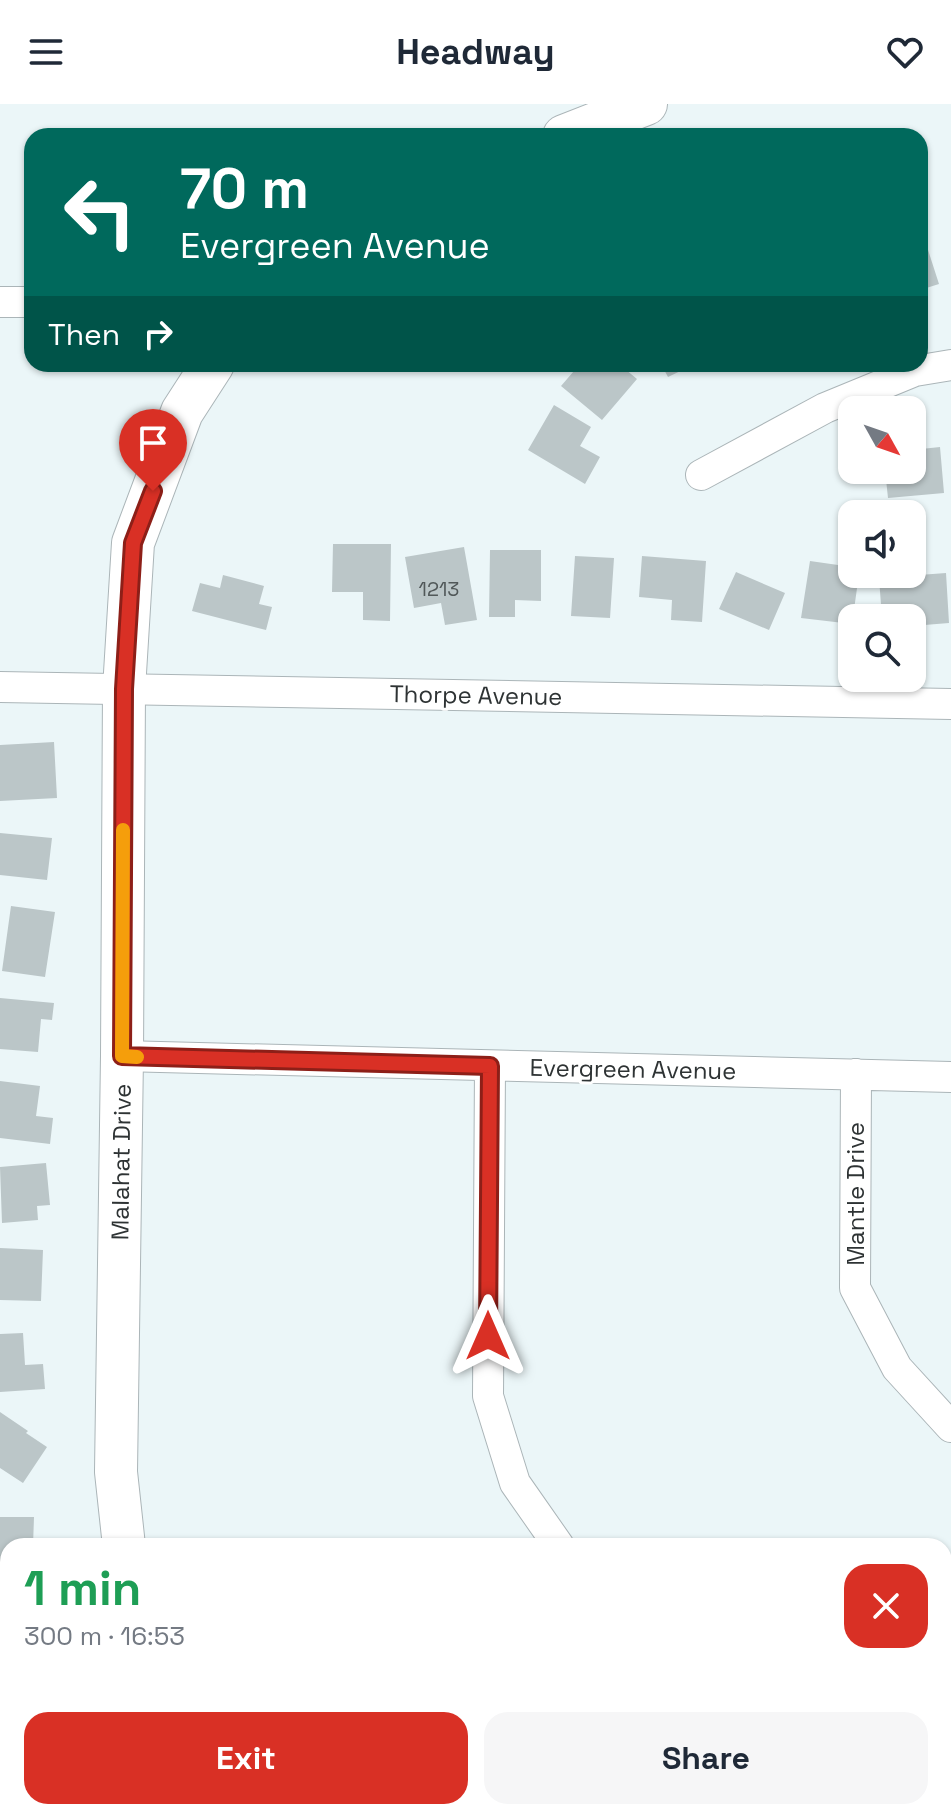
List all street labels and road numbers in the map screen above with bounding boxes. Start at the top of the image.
street label: Thorpe Avenue [389,678,563,712]
street label: Evergreen Avenue [529,1052,737,1086]
street label: Malahat Drive [104,1083,138,1241]
street label: Mantle Drive [840,1122,871,1266]

